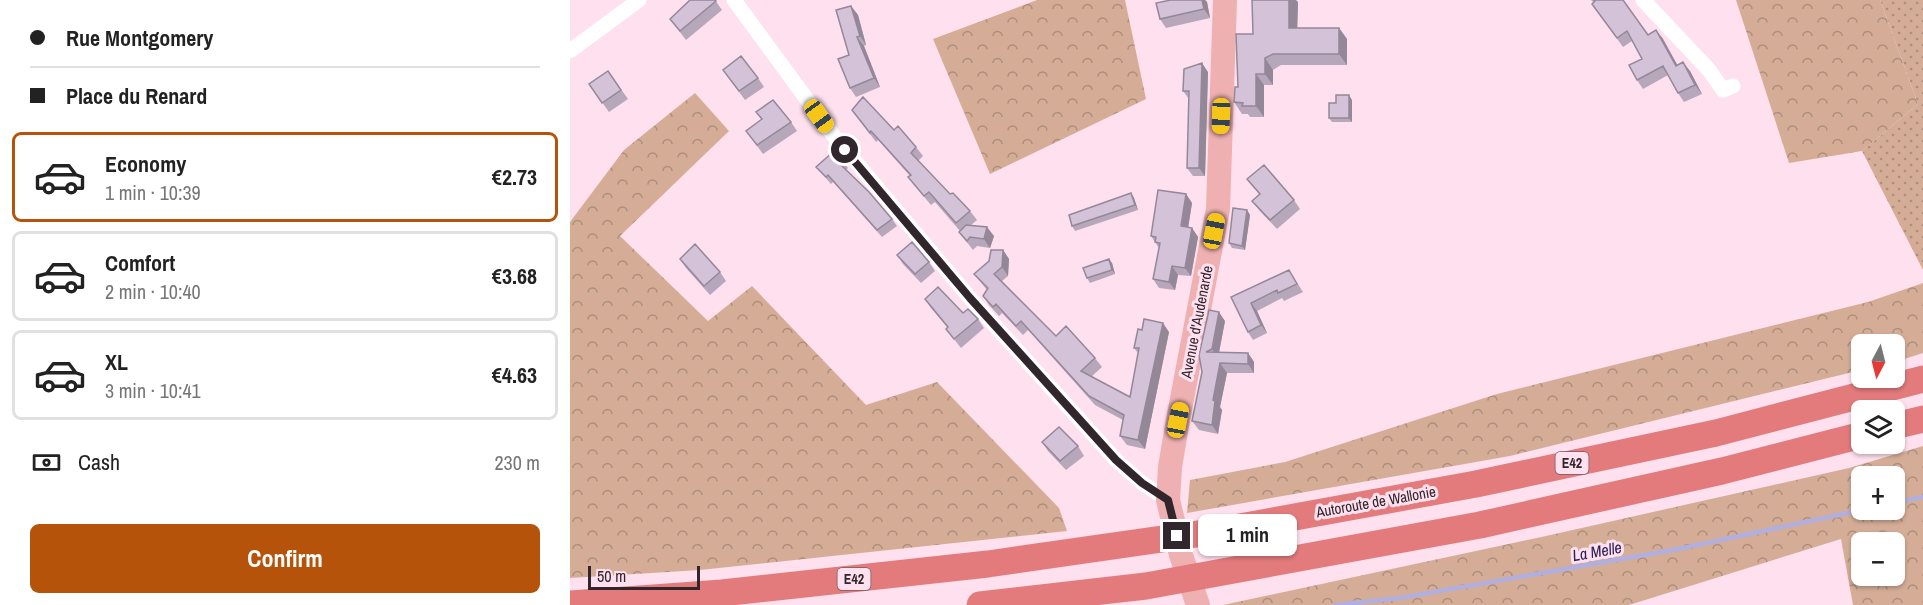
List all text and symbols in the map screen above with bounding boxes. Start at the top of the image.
text: Rue Montgomery [66,23,213,53]
text: Place du Renard [66,81,207,111]
car [801,96,837,136]
car [1211,98,1231,134]
route start [831,136,858,163]
text: Economy [105,149,186,179]
icon: car [33,150,87,204]
text: €2.73 [492,162,537,192]
text: 1 min · 10:39 [105,179,201,206]
car [1202,212,1226,250]
text: Comfort [105,248,175,278]
icon: car [33,249,87,303]
text: €3.68 [492,261,537,291]
street label: Avenue d'Audenarde [1175,264,1218,381]
text: 2 min · 10:40 [105,278,201,305]
north arrow [1851,334,1905,388]
map controls [1851,334,1905,586]
text: XL [105,347,128,377]
icon: car [33,348,87,402]
text: €4.63 [492,360,537,390]
text: 3 min · 10:41 [105,377,201,404]
button: layers [1851,400,1905,454]
car [1166,401,1190,439]
icon: cash [30,446,63,479]
text: Cash [78,447,120,477]
text: 230 m [494,449,540,476]
road number: E42 [1556,452,1588,474]
button: + [1851,466,1905,520]
street label: Autoroute de Wallonie [1313,481,1438,523]
callout: 1 min [1198,515,1297,557]
text: 1 min [1226,521,1269,548]
route end [1163,522,1190,549]
button: Confirm [30,524,540,593]
button: − [1851,532,1905,586]
water label: La Melle [1571,536,1623,566]
scale bar [588,563,700,590]
text: 50 m [597,565,626,587]
road number: E42 [838,568,870,590]

